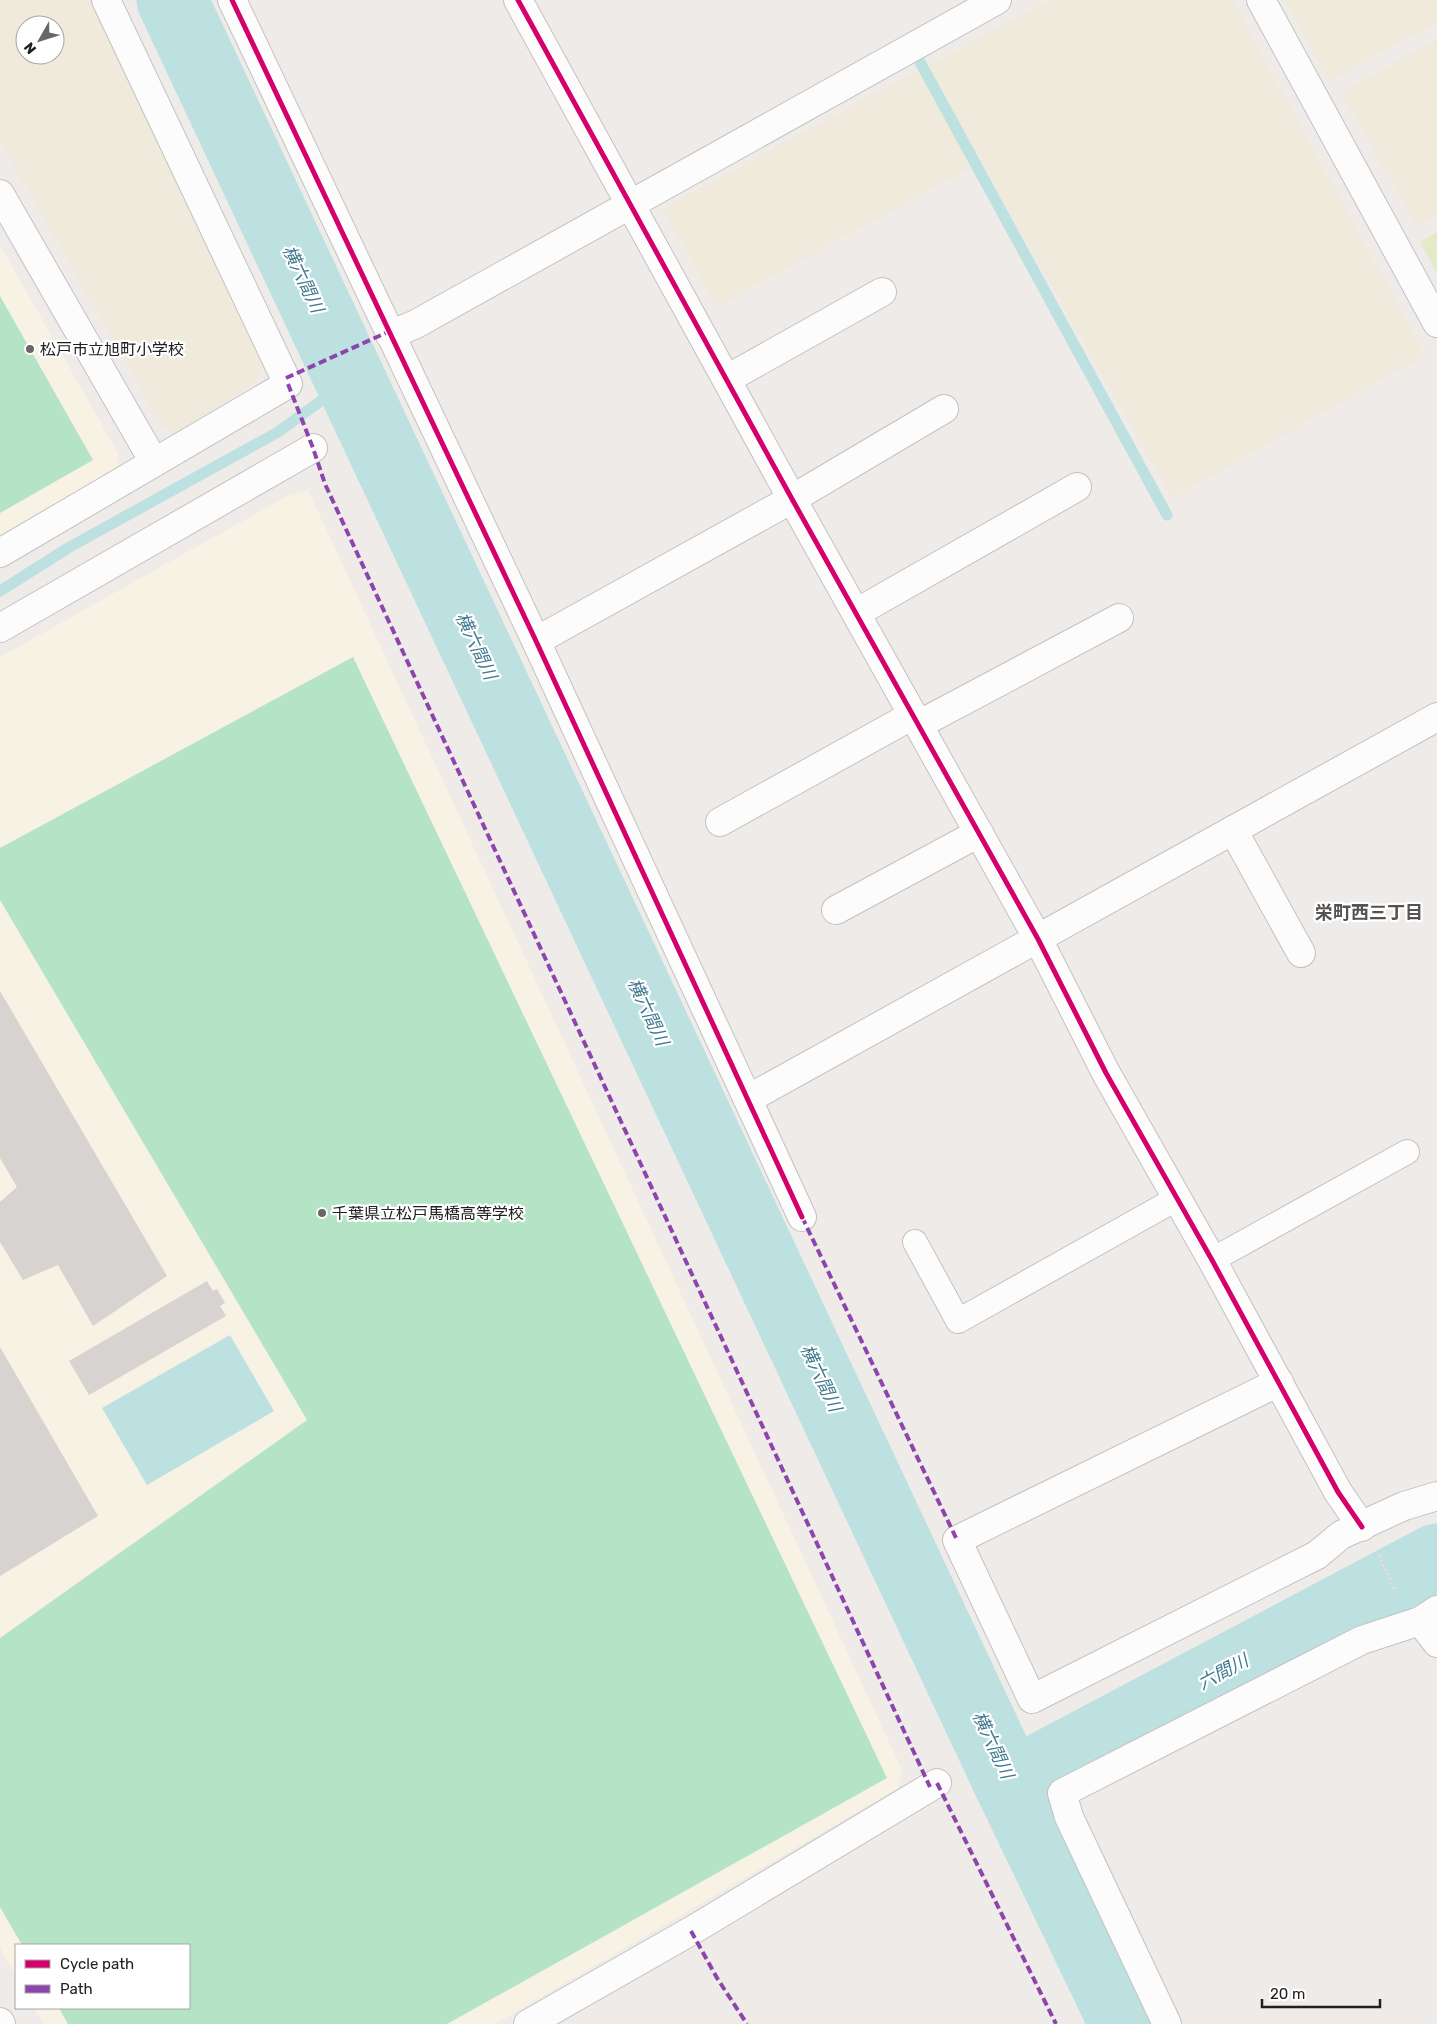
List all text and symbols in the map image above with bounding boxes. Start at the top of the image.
north arrow [15,15,65,65]
text: N [21,39,40,57]
water label: 横六間川 [278,242,329,318]
place label: 松戸市立旭町小学校 [40,340,184,359]
marker: 松戸市立旭町小学校 [24,343,36,355]
water label: 横六間川 [451,609,502,685]
district label: 栄町西三丁目 [1315,902,1423,924]
water label: 横六間川 [623,975,674,1051]
place label: 千葉県立松戸馬橋高等学校 [332,1204,524,1223]
marker: 千葉県立松戸馬橋高等学校 [316,1207,328,1219]
water label: 横六間川 [796,1341,847,1417]
water label: 六間川 [1194,1649,1254,1694]
water label: 横六間川 [968,1708,1019,1784]
legend [15,1944,190,2009]
text: Cycle path [60,1955,134,1973]
scale bar [1262,1976,1380,2008]
text: Path [60,1980,93,1998]
text: 20 m [1270,1985,1305,2003]

